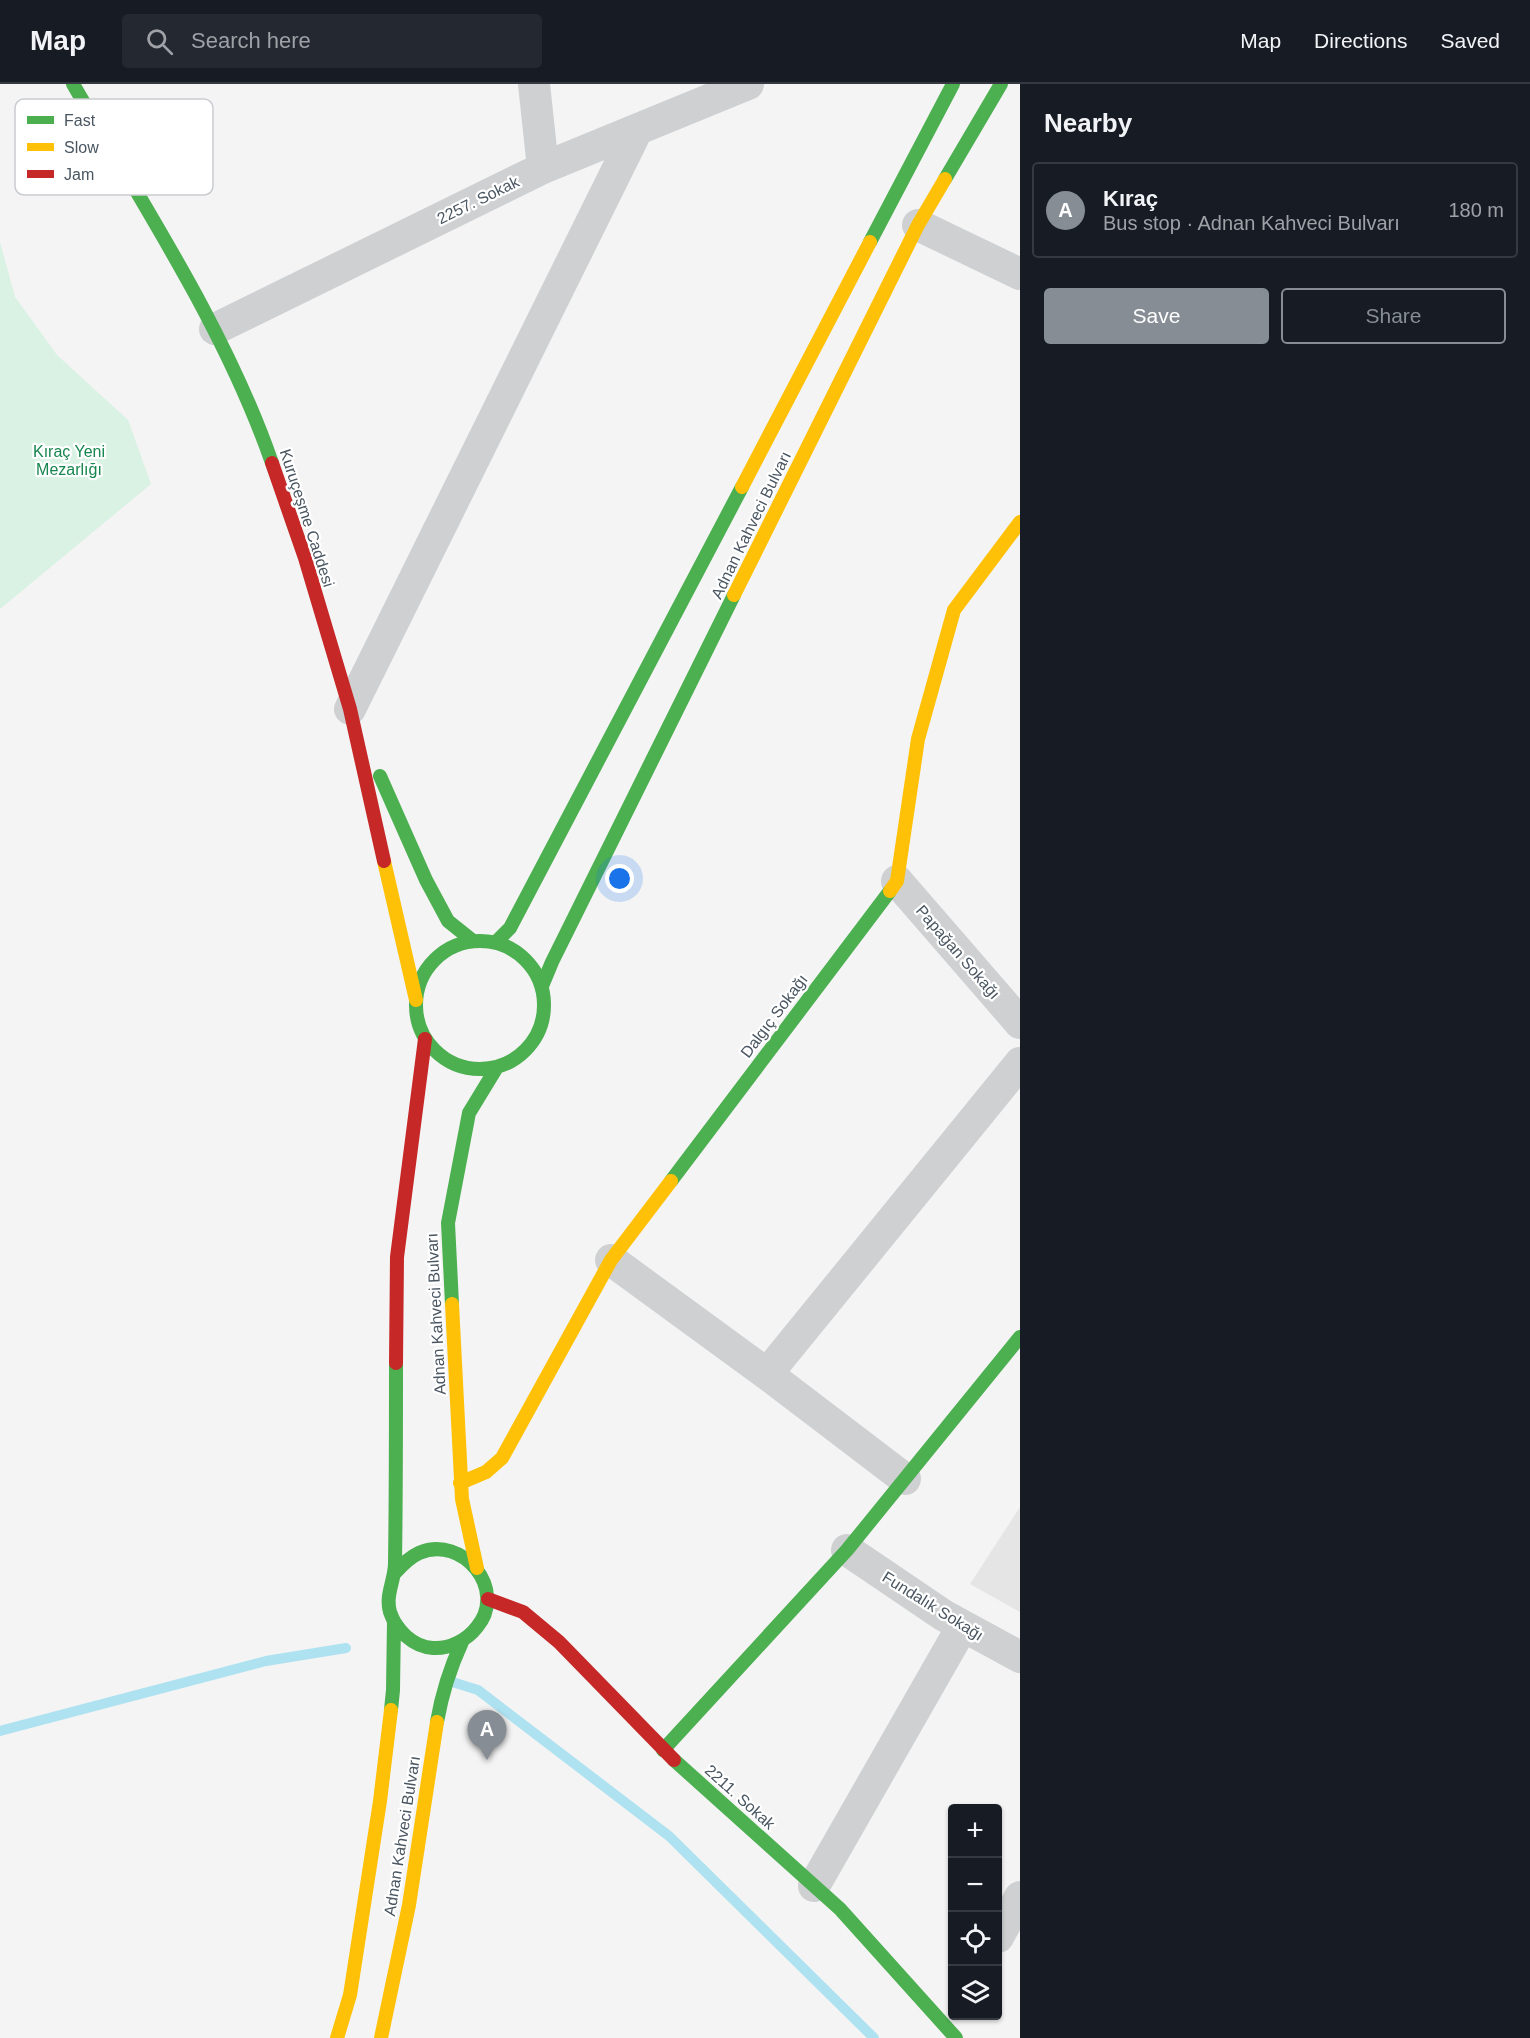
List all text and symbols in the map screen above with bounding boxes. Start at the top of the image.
search box [122,14,542,68]
text: Map [30,25,86,56]
icon: search [143,25,176,58]
text: Search here [191,28,311,53]
text: Map [1240,29,1281,52]
text: Directions [1314,29,1407,52]
text: Saved [1440,29,1500,52]
legend [15,99,213,195]
text: Nearby [1044,108,1132,138]
text: Fast [64,112,96,129]
text: Slow [64,139,99,156]
text: Jam [64,166,94,183]
street label: 2257. Sokak [434,172,523,227]
text: Kıraç [1103,186,1158,211]
text: A [1058,199,1073,221]
text: 180 m [1448,199,1504,221]
text: Bus stop · Adnan Kahveci Bulvarı [1103,212,1400,234]
button: Save [1044,288,1269,344]
button: Share [1281,288,1506,344]
park label: Kıraç Yeni Mezarlığı [33,443,105,478]
street label: Kuruçeşme Caddesi [277,447,337,589]
street label: Adnan Kahveci Bulvarı [708,449,794,601]
your location [605,864,634,893]
street label: Papağan Sokağı [913,902,1003,1002]
street label: Dalgıç Sokağı [737,971,811,1061]
street label: Adnan Kahveci Bulvarı [423,1233,449,1395]
street label: Fundalık Sokağı [879,1568,987,1644]
pin: A [468,1710,506,1760]
street label: Adnan Kahveci Bulvarı [381,1755,423,1917]
street label: 2211. Sokak [702,1761,779,1833]
map controls [948,1804,1002,2020]
button: + [948,1804,1002,1858]
button: − [948,1858,1002,1912]
button: locate [948,1912,1002,1966]
button: layers [948,1966,1002,2020]

